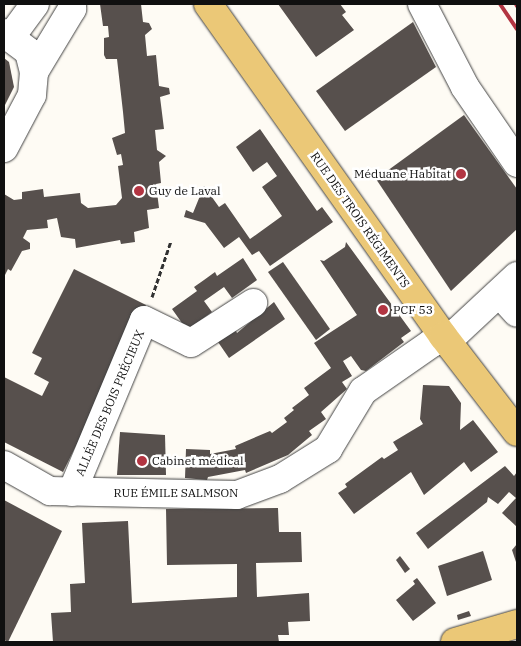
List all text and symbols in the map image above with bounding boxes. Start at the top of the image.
street label: RUE DES TROIS RÉGIMENTS [308,149,412,291]
place label: Méduane Habitat [354,167,451,181]
marker: Méduane Habitat [455,168,467,180]
place label: Guy de Laval [149,184,221,198]
marker: Guy de Laval [133,185,145,197]
place label: PCF 53 [393,303,433,317]
marker: PCF 53 [377,304,389,316]
street label: ALLÉE DES BOIS PRÉCIEUX [73,328,147,478]
place label: Cabinet médical [152,454,244,468]
marker: Cabinet médical [136,455,148,467]
street label: RUE ÉMILE SALMSON [114,486,238,500]

